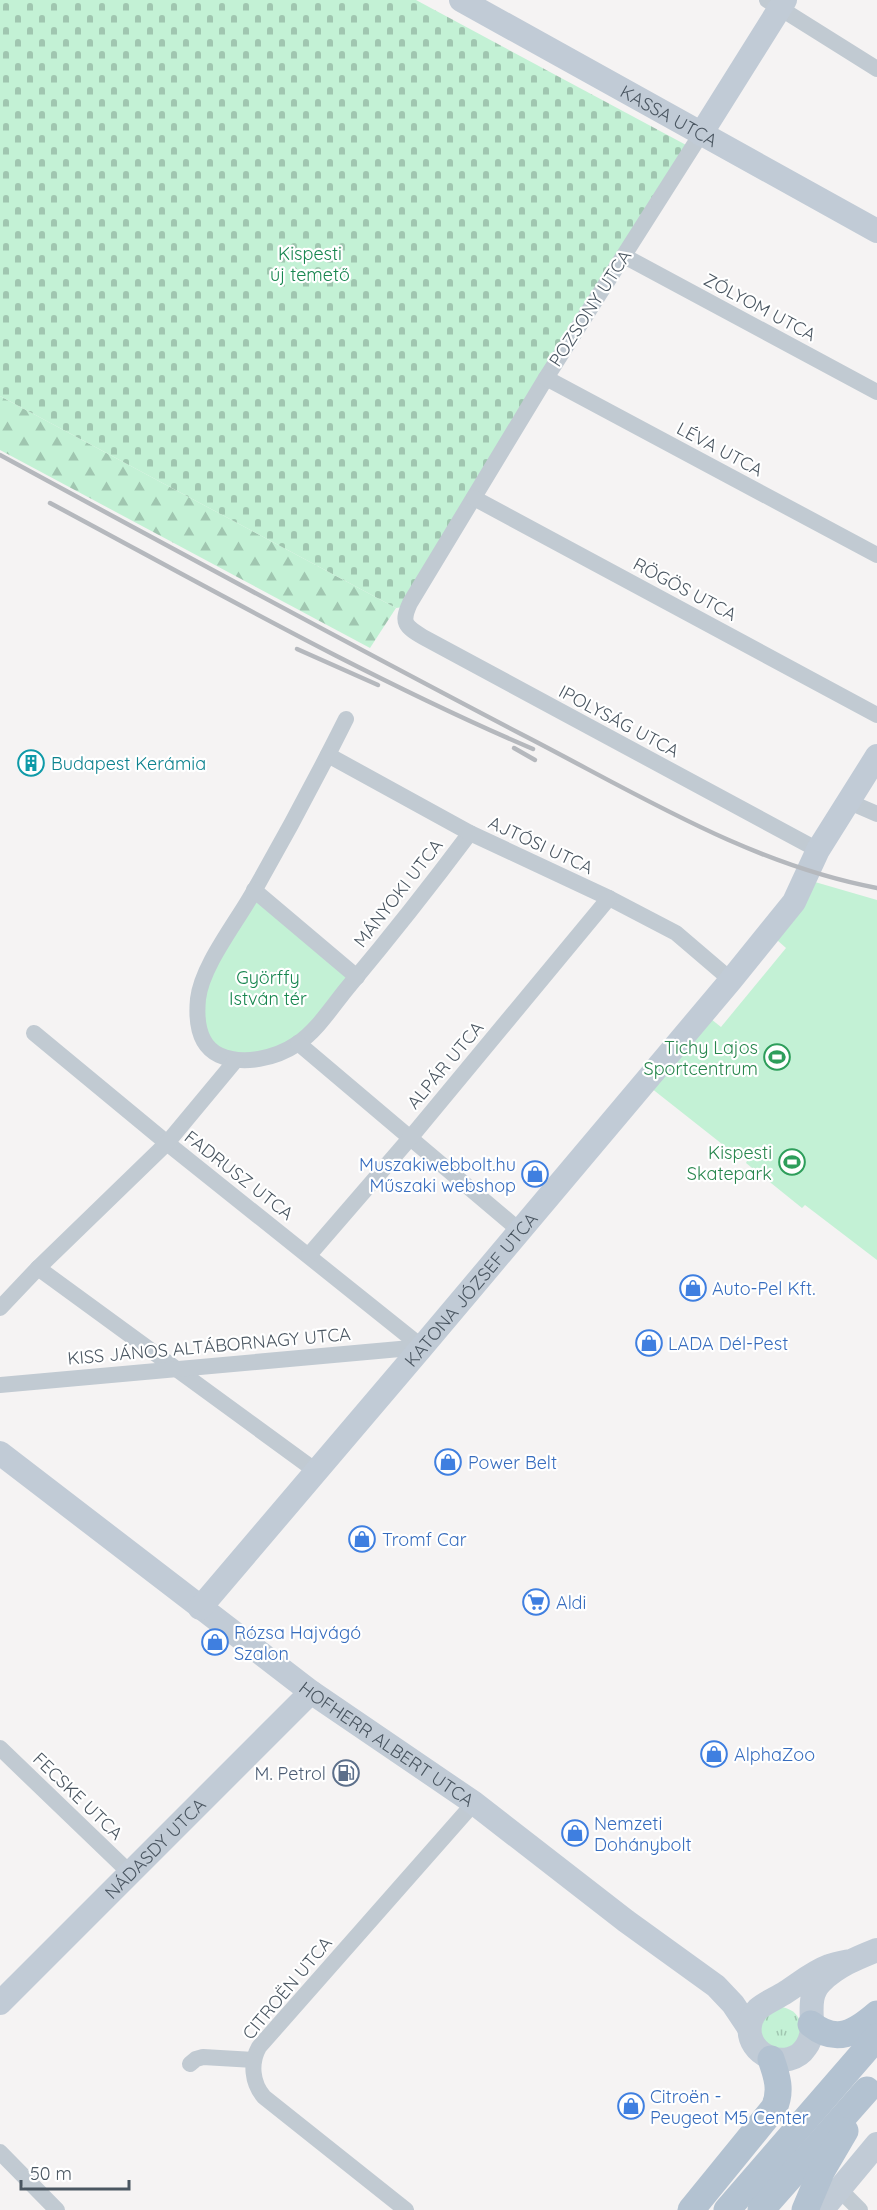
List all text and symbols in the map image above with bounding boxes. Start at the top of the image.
street label: KASSA UTCA [617,79,722,152]
park label: Kispesti új temető [270,242,350,286]
street label: POZSONY UTCA [544,245,636,371]
street label: ZÓLYOM UTCA [700,268,820,346]
street label: LÉVA UTCA [673,417,767,481]
street label: RÖGÖS UTCA [629,552,741,626]
street label: IPOLYSÁG UTCA [555,680,683,763]
building icon: Budapest Kerámia [16,748,46,778]
place label: Budapest Kerámia [51,752,206,775]
street label: AJTÓSI UTCA [485,811,597,879]
street label: MÁNYOKI UTCA [349,834,448,952]
park label: Györffy István tér [229,966,307,1010]
street label: ALPÁR UTCA [402,1016,489,1114]
place label: Tichy Lajos Sportcentrum [644,1036,758,1080]
sports icon: Tichy Lajos Sportcentrum [762,1042,792,1072]
street label: FADRUSZ UTCA [180,1125,298,1225]
place label: Kispesti Skatepark [687,1141,772,1185]
sports icon: Kispesti Skatepark [777,1147,807,1177]
place label: Muszakiwebbolt.hu Műszaki webshop [359,1153,516,1197]
shop icon: Muszakiwebbolt.hu Műszaki webshop [520,1159,550,1189]
street label: KATONA JÓZSEF UTCA [399,1207,542,1371]
shop icon: Auto-Pel Kft. [678,1273,708,1303]
place label: Auto-Pel Kft. [712,1277,815,1300]
street label: KISS JÁNOS ALTÁBORNAGY UTCA [66,1322,352,1370]
shop icon: LADA Dél-Pest [634,1328,664,1358]
place label: LADA Dél-Pest [668,1332,788,1355]
shop icon: Power Belt [433,1447,463,1477]
place label: Power Belt [468,1451,557,1474]
shop icon: Tromf Car [347,1524,377,1554]
place label: Tromf Car [382,1528,467,1551]
supermarket icon: Aldi [521,1587,551,1617]
place label: Aldi [556,1591,586,1614]
place label: Rózsa Hajvágó Szalon [234,1621,361,1665]
shop icon: Rózsa Hajvágó Szalon [200,1627,230,1657]
street label: HOFHERR ALBERT UTCA [295,1676,479,1812]
shop icon: AlphaZoo [699,1739,729,1769]
place label: AlphaZoo [734,1743,815,1766]
street label: FECSKE UTCA [28,1747,128,1845]
fuel station icon: M. Petrol [331,1758,361,1788]
place label: M. Petrol [255,1762,326,1785]
street label: NÁDASDY UTCA [99,1793,210,1904]
place label: Nemzeti Dohánybolt [594,1812,692,1856]
shop icon: Nemzeti Dohánybolt [560,1818,590,1848]
street label: CITROËN UTCA [237,1931,337,2044]
place label: Citroën - Peugeot M5 Center [650,2085,809,2129]
shop icon: Citroën - Peugeot M5 Center [616,2091,646,2121]
scale bar [21,2153,129,2191]
text: 50 m [30,2162,72,2185]

